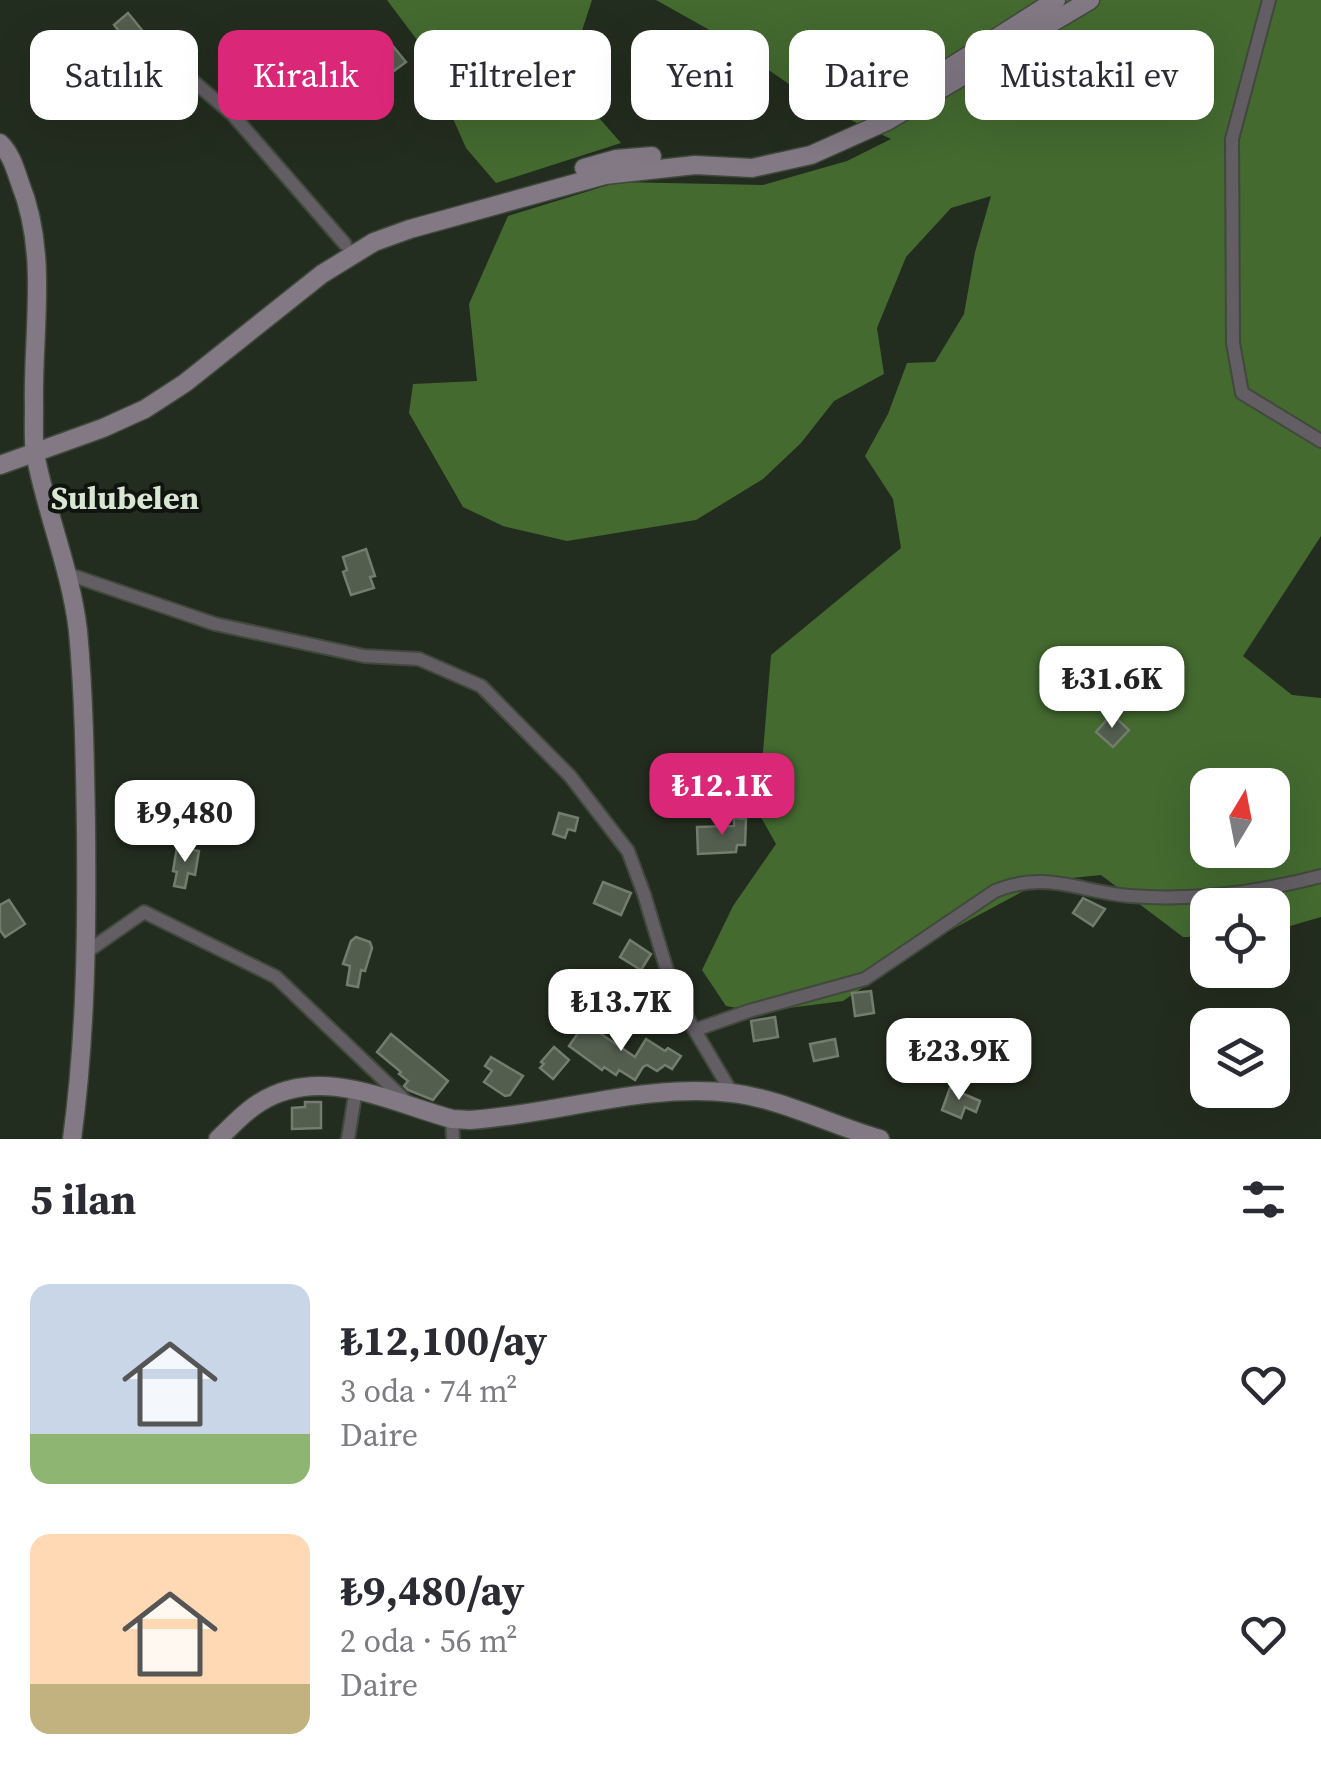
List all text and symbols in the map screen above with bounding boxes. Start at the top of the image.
chip: Satılık [30,30,198,120]
chip: Kiralık [218,30,394,120]
chip: Filtreler [414,30,611,120]
chip: Yeni [631,30,769,120]
chip: Daire [789,30,945,120]
chip: Müstakil ev [965,30,1214,120]
district label: Sulubelen [51,476,200,520]
pin: ₺31.6K [1031,646,1193,731]
text: ₺31.6K [1061,656,1163,700]
pin: ₺12.1K [641,753,803,838]
text: ₺12.1K [671,763,773,807]
north arrow [1190,768,1290,868]
map controls [1190,768,1290,1108]
pin: ₺9,480 [104,780,266,865]
text: ₺9,480 [137,790,233,834]
button: locate [1190,888,1290,988]
pin: ₺13.7K [540,969,702,1054]
text: ₺13.7K [570,979,672,1023]
button: layers [1190,1008,1290,1108]
pin: ₺23.9K [878,1018,1040,1103]
text: ₺23.9K [908,1028,1010,1072]
text: 5 ilan [30,1170,136,1228]
icon: filters [1236,1172,1291,1227]
text: ₺12,100/ay [340,1311,547,1369]
icon: home [110,1324,230,1444]
icon: heart [1236,1357,1291,1412]
text: 3 oda · 74 m² [340,1369,518,1413]
text: Daire [340,1413,418,1457]
text: ₺9,480/ay [340,1561,525,1619]
icon: home [110,1574,230,1694]
icon: heart [1236,1607,1291,1662]
text: 2 oda · 56 m² [340,1619,518,1663]
text: Daire [340,1663,418,1707]

